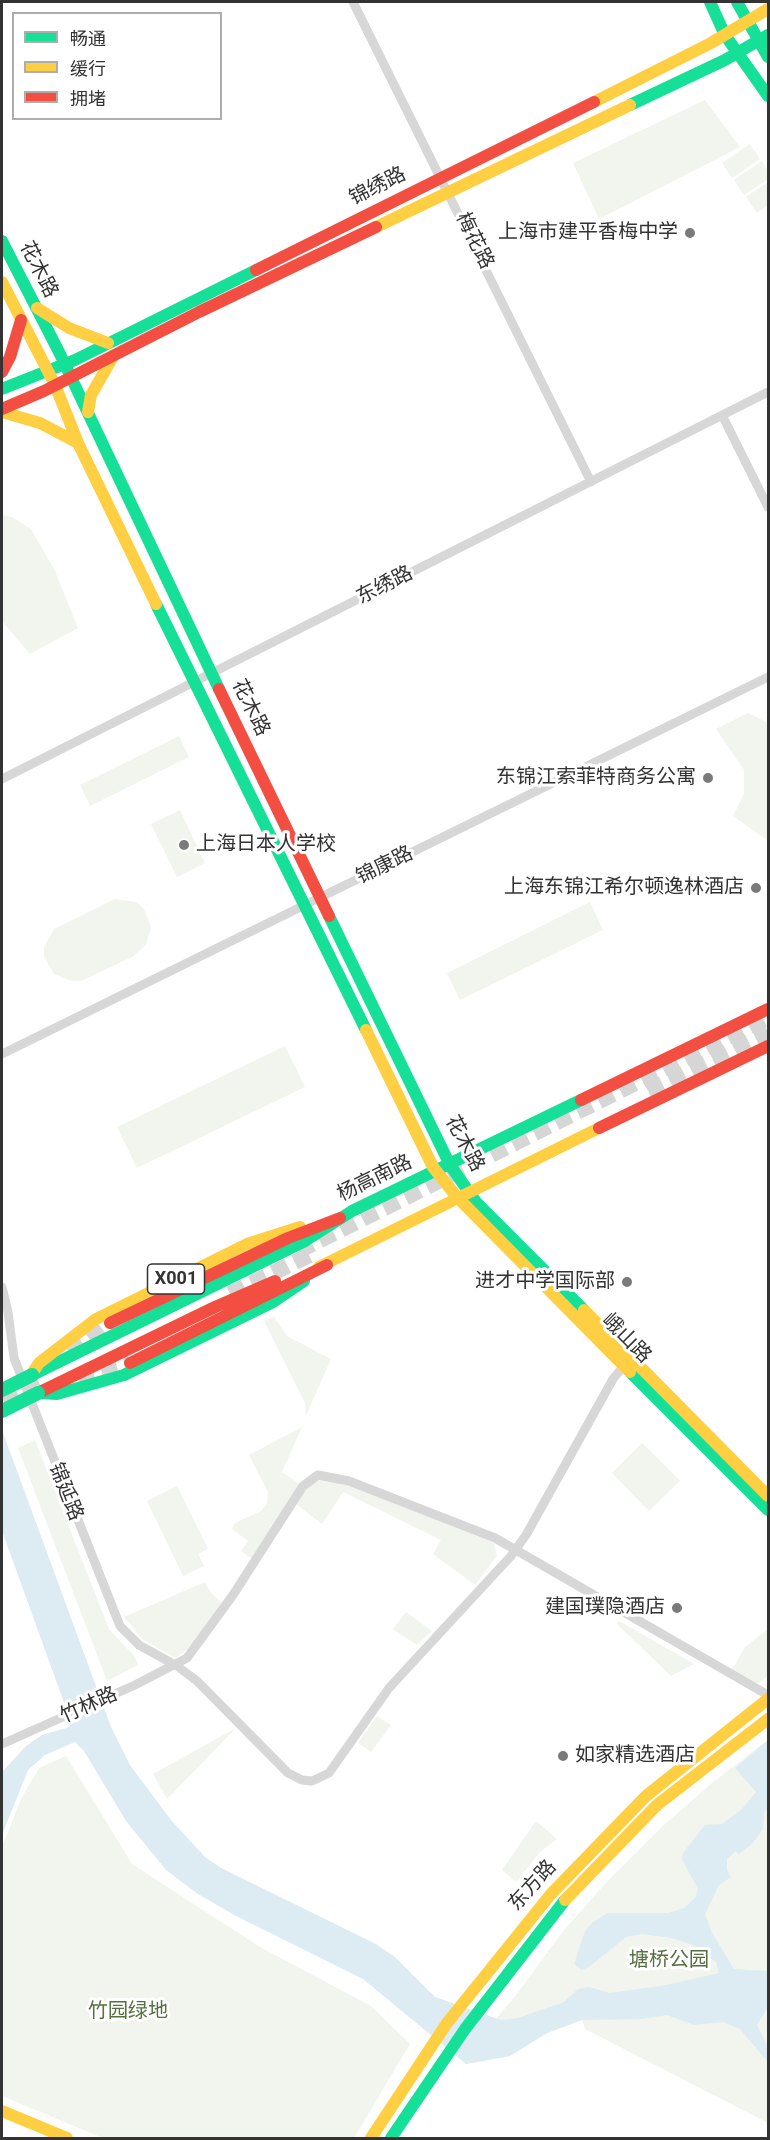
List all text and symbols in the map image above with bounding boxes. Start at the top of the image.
legend [12,12,222,120]
text: 畅通 [70,28,106,49]
text: 缓行 [70,58,106,79]
text: 拥堵 [70,88,106,109]
street label: 锦绣路 [346,163,410,211]
street label: 梅花路 [450,209,498,273]
place label: 上海市建平香梅中学 [498,221,678,245]
marker: 上海市建平香梅中学 [683,226,697,240]
street label: 花木路 [14,238,62,302]
street label: 东绣路 [353,562,417,610]
street label: 花木路 [226,676,274,740]
place label: 东锦江索菲特商务公寓 [496,766,696,790]
marker: 东锦江索菲特商务公寓 [701,771,715,785]
place label: 上海日本人学校 [196,833,336,857]
marker: 上海日本人学校 [177,838,191,852]
street label: 锦康路 [353,842,417,890]
place label: 上海东锦江希尔顿逸林酒店 [504,876,744,900]
marker: 上海东锦江希尔顿逸林酒店 [749,881,763,895]
street label: 花木路 [439,1112,489,1176]
street label: 杨高南路 [334,1151,416,1207]
road number: X001 [148,1264,204,1294]
place label: 进才中学国际部 [475,1270,615,1294]
marker: 进才中学国际部 [620,1275,634,1289]
street label: 峨山路 [596,1309,656,1369]
street label: 锦延路 [43,1460,87,1524]
place label: 建国璞隐酒店 [545,1596,665,1620]
marker: 建国璞隐酒店 [670,1601,684,1615]
street label: 竹林路 [57,1683,121,1729]
place label: 如家精选酒店 [575,1744,695,1768]
marker: 如家精选酒店 [556,1749,570,1763]
street label: 东方路 [504,1856,562,1916]
park label: 塘桥公园 [629,1949,709,1973]
park label: 竹园绿地 [88,2000,168,2024]

